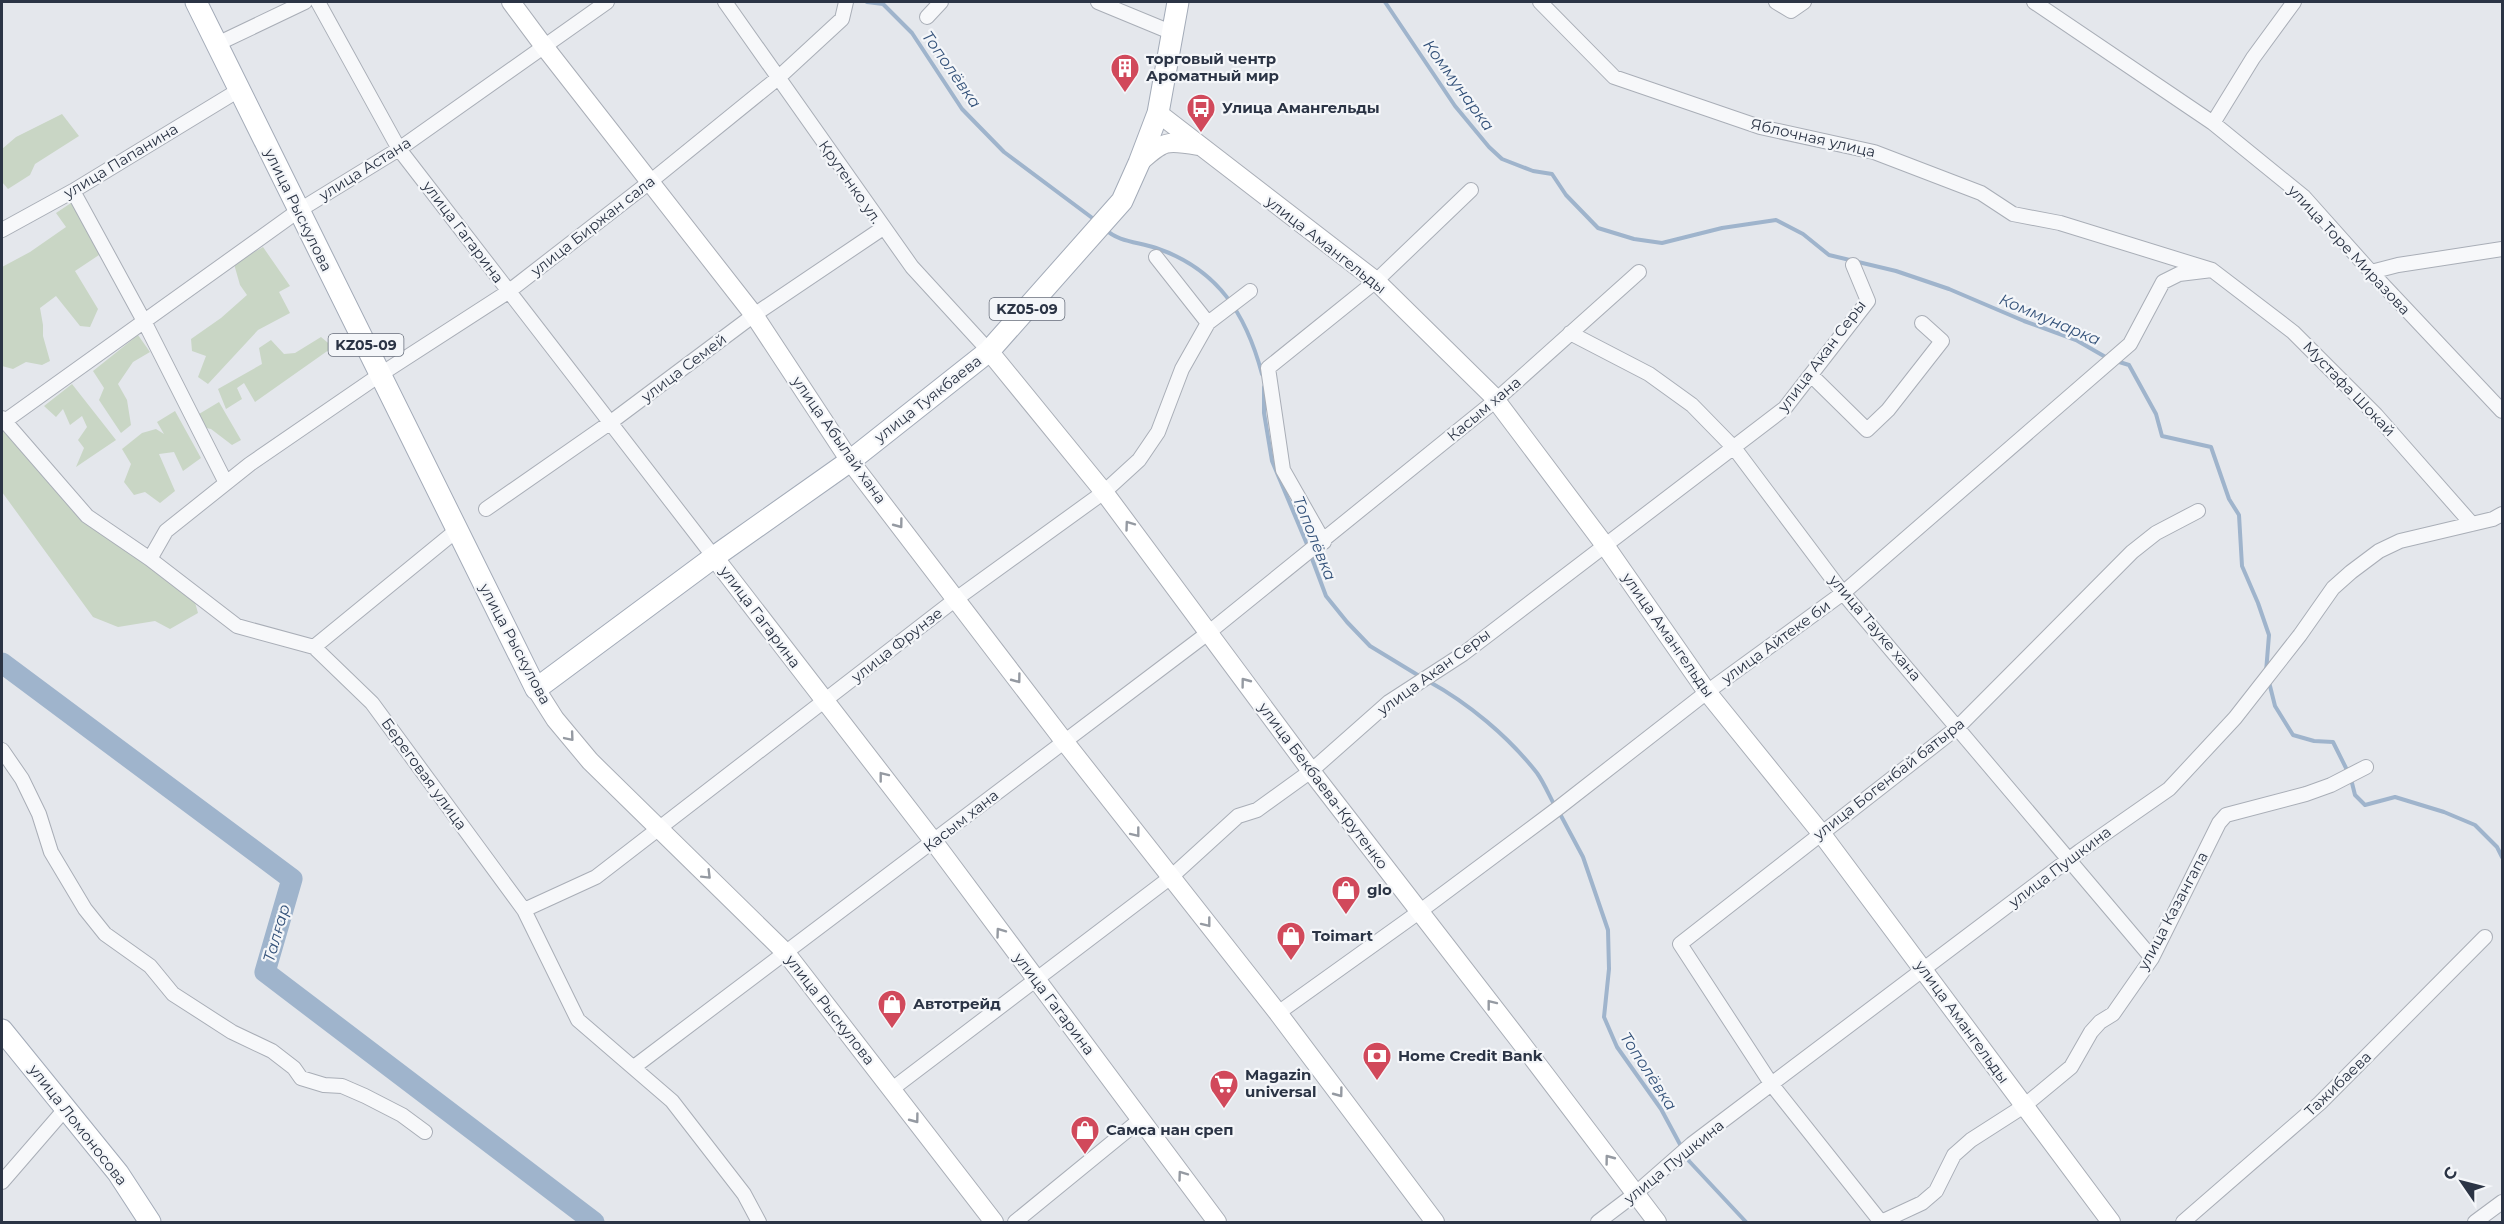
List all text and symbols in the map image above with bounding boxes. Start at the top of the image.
water label: Тополёвка [918,27,985,111]
water label: Коммунарка [1419,36,1498,135]
place label: торговый чентр Ароматный мир [1146,49,1279,85]
building icon: торговый чентр Ароматный мир [1109,52,1141,94]
bus stop icon: Улица Амангельды [1185,92,1217,134]
place label: Улица Амангельды [1222,98,1380,117]
street label: Яблочная улица [1749,114,1877,161]
street label: улица Папанина [59,119,181,203]
street label: улица Астана [314,133,414,205]
street label: Крутенко ул. [815,136,886,227]
street label: улица Рыскулова [260,144,336,274]
street label: улица Биржан сала [526,171,659,281]
street label: улица Гагарина [418,176,508,287]
street label: улица Торе Миразова [2283,180,2415,319]
street label: улица Амангельды [1261,191,1390,298]
water label: Коммунарка [1996,290,2103,349]
street label: улица Акан Серы [1773,296,1870,416]
road number: KZ05-09 [990,298,1064,320]
street label: улица Семей [637,329,730,406]
road number: KZ05-09 [328,334,404,356]
street label: Мустафа Шокай [2299,337,2400,440]
street label: улица Туякбаева [870,351,985,447]
street label: улица Абылай хана [788,371,891,507]
street label: Касым хана [1443,372,1524,445]
water label: Тополёвка [1289,493,1340,583]
one-way arrow [891,517,902,528]
one-way arrow [1125,521,1136,532]
street label: улица Гагарина [715,561,805,672]
street label: улица Амангельды [1618,568,1719,701]
street label: улица Тауке хана [1825,570,1925,685]
street label: улица Рыскулова [475,579,555,708]
street label: улица Айтеке би [1717,596,1834,688]
street label: улица Фрунзе [847,603,946,687]
street label: улица Акан Серы [1373,624,1494,720]
one-way arrow [1010,672,1021,683]
one-way arrow [1241,678,1252,689]
street label: улица Бекбаева-Крутенко [1254,698,1392,873]
street label: Береговая улица [377,714,471,833]
street label: улица Богенбай батыра [1809,714,1968,844]
one-way arrow [563,730,574,741]
one-way arrow [879,772,890,783]
street label: Касым хана [919,785,1002,856]
street label: улица Пушкина [2004,822,2115,912]
one-way arrow [1129,826,1140,837]
street label: улица Казангапа [2133,848,2212,974]
one-way arrow [700,868,711,879]
shop icon: glo [1330,874,1362,916]
place label: glo [1367,880,1392,899]
water label: Талғар [259,902,294,964]
one-way arrow [1199,916,1210,927]
shop icon: Toimart [1275,920,1307,962]
place label: Toimart [1312,926,1373,945]
one-way arrow [996,928,1007,939]
street label: улица Гагарина [1009,948,1099,1059]
street label: улица Рыскулова [781,950,879,1069]
street label: улица Амангельды [1911,956,2013,1087]
shop icon: Автотрейд [876,988,908,1030]
place label: Автотрейд [913,994,1001,1013]
one-way arrow [1487,999,1498,1010]
water label: Тополёвка [1616,1029,1681,1114]
bank icon: Home Credit Bank [1361,1040,1393,1082]
place label: Home Credit Bank [1398,1046,1543,1065]
street label: Тажибаева [2300,1047,2375,1120]
street label: улица Ломоносова [24,1059,132,1189]
place label: Magazin universal [1245,1065,1317,1101]
supermarket icon: Magazin universal [1208,1068,1240,1110]
one-way arrow [1331,1086,1342,1097]
one-way arrow [908,1113,919,1124]
shop icon: Самса нан среп [1069,1114,1101,1156]
street label: улица Пушкина [1619,1115,1728,1208]
place label: Самса нан среп [1106,1120,1234,1139]
north arrow [2432,1152,2492,1212]
one-way arrow [1605,1155,1616,1166]
text: С [2439,1163,2461,1184]
one-way arrow [1179,1171,1190,1182]

